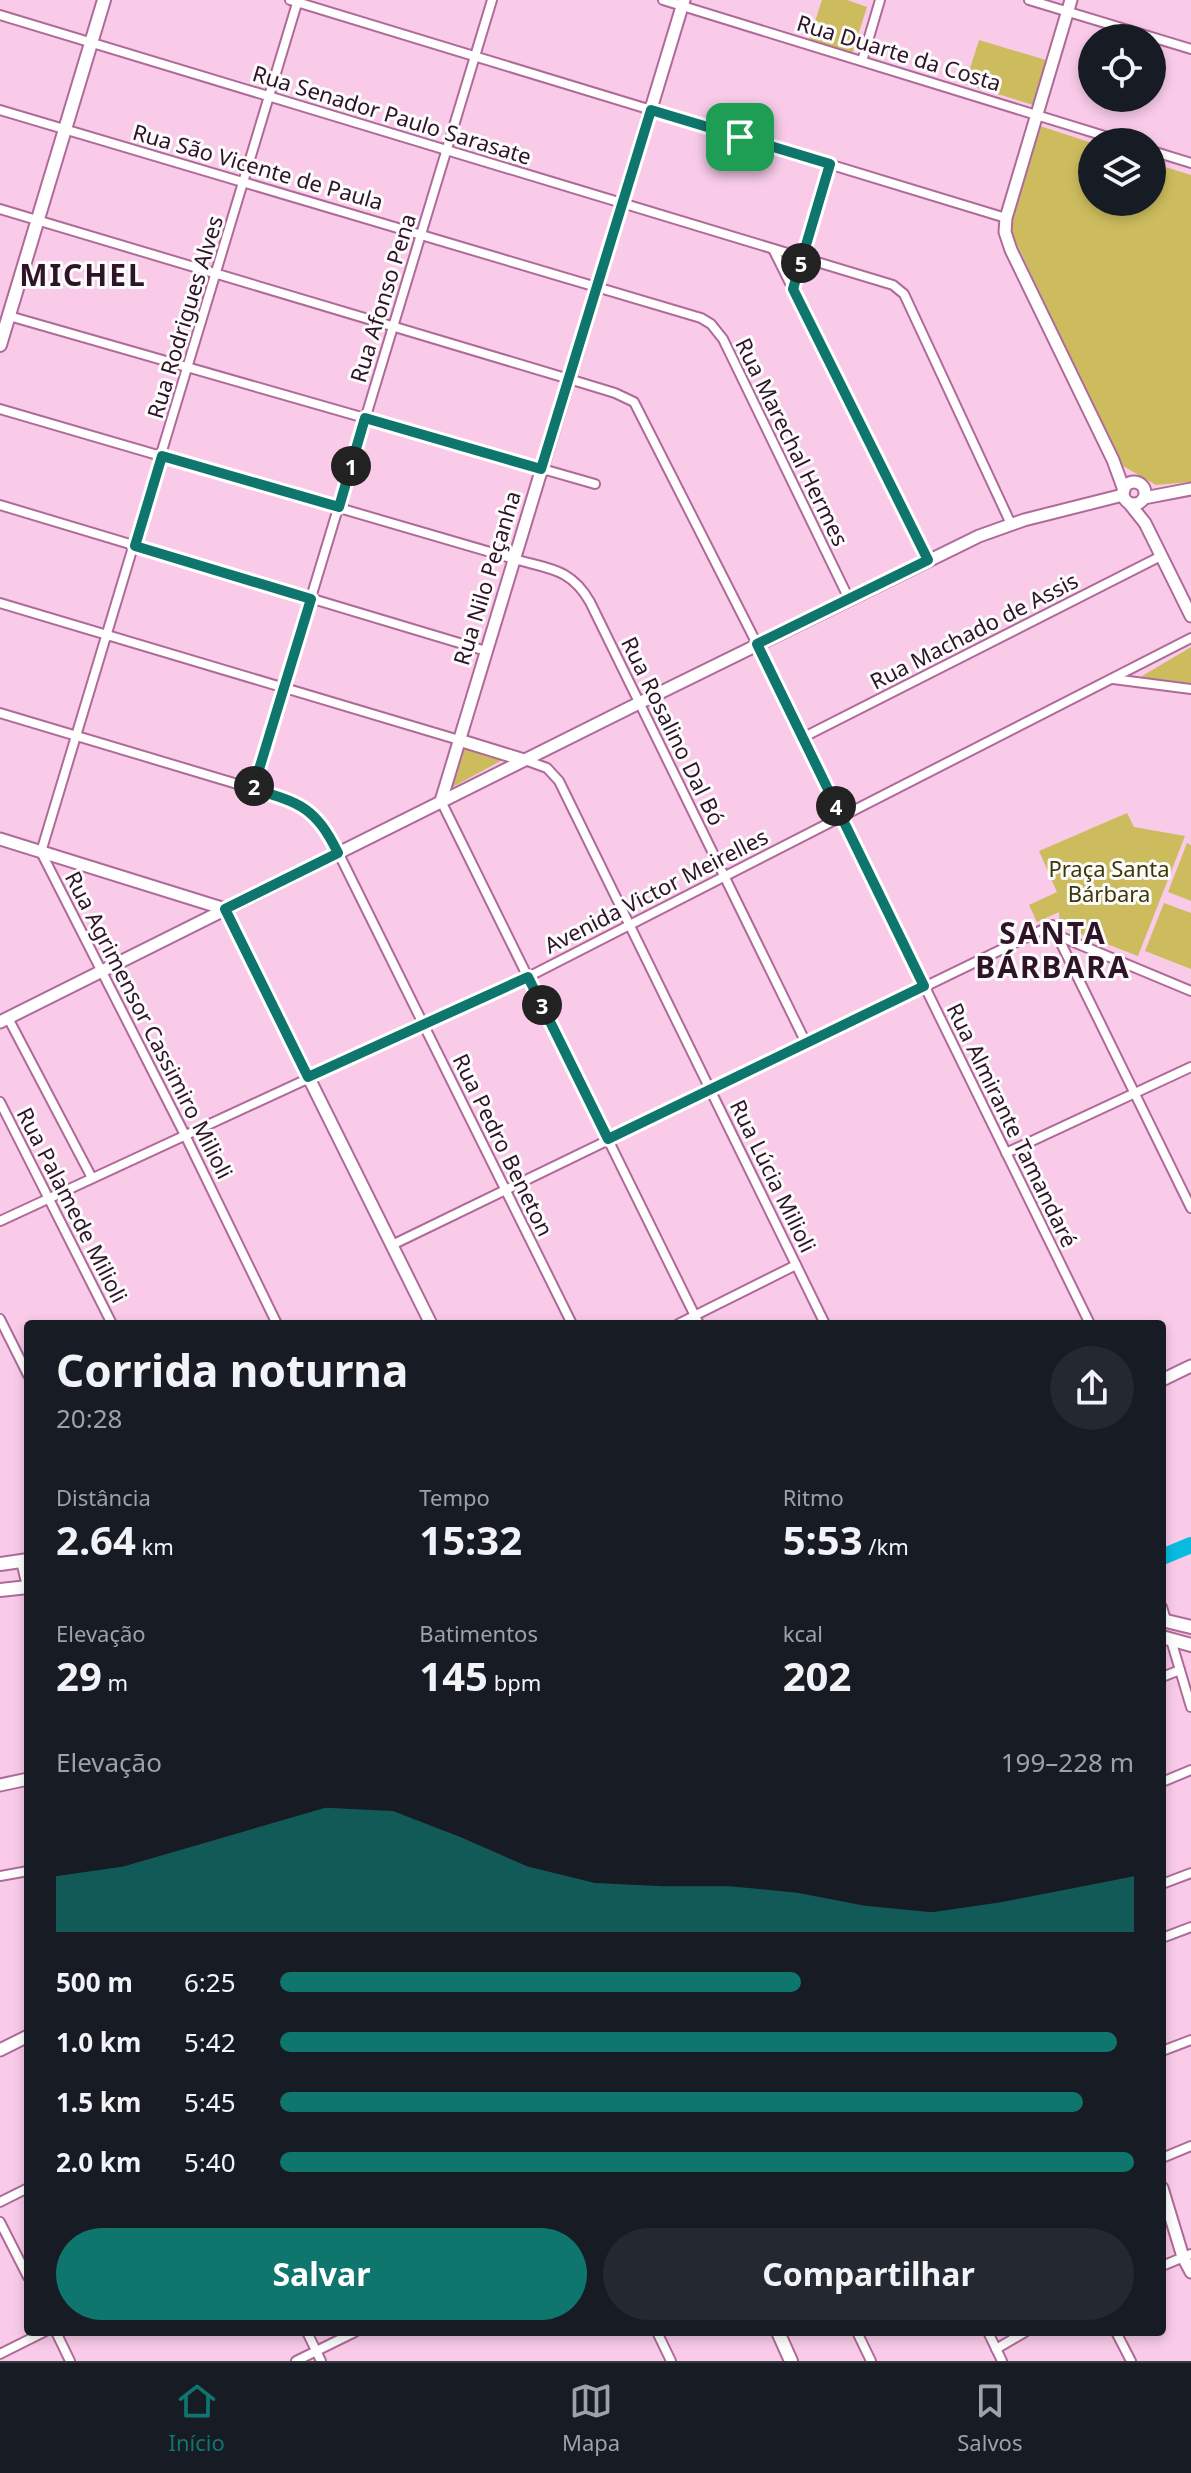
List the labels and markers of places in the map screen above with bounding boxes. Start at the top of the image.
pin [706,103,774,171]
pin: 5 [781,243,821,283]
pin: 1 [331,446,371,486]
pin: 2 [234,766,274,806]
pin: 4 [816,786,856,826]
pin: 3 [522,985,562,1025]

